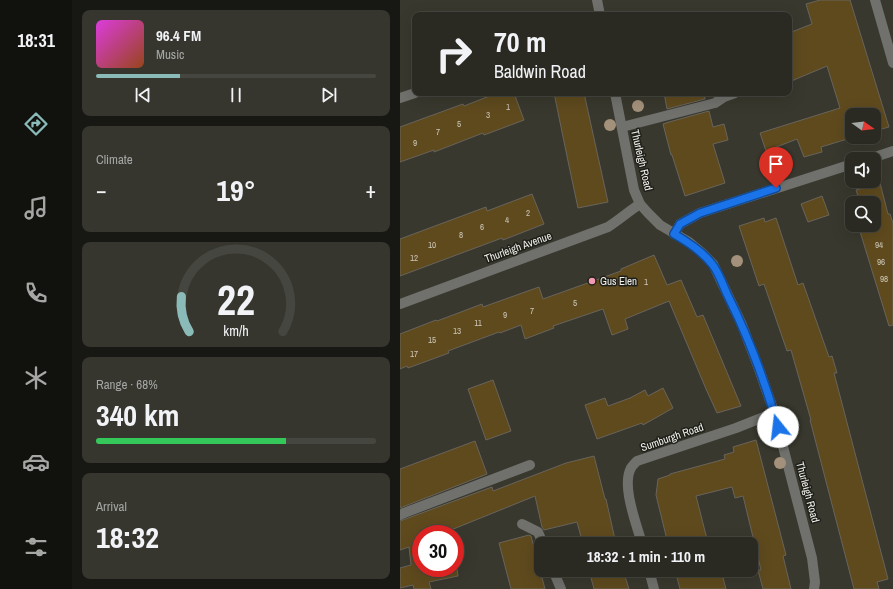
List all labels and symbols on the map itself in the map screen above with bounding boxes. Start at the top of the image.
house number: 1 [506,101,510,113]
north arrow [845,108,881,144]
house number: 3 [486,109,490,121]
house number: 5 [457,118,461,130]
house number: 7 [436,126,440,138]
street label: Thurleigh Road [628,128,656,192]
house number: 9 [413,137,417,149]
pin [759,147,793,188]
house number: 2 [526,207,530,219]
house number: 4 [505,214,509,226]
house number: 6 [480,221,484,233]
street label: Thurleigh Avenue [482,228,554,266]
house number: 8 [459,229,463,241]
house number: 10 [428,239,436,251]
house number: 94 [875,239,883,251]
house number: 12 [410,252,418,264]
house number: 96 [877,256,885,268]
house number: 98 [880,273,888,285]
place label: Gus Elen [600,274,637,288]
marker: Gus Elen [587,276,597,286]
house number: 1 [644,276,648,288]
house number: 5 [573,297,577,309]
house number: 7 [530,305,534,317]
house number: 9 [503,309,507,321]
house number: 11 [474,317,482,329]
house number: 13 [453,325,461,337]
house number: 15 [428,334,436,346]
house number: 17 [410,348,418,360]
position arrow [757,406,799,448]
street label: Sumburgh Road [639,420,705,454]
street label: Thurleigh Road [793,460,823,524]
speed limit sign: 30 [412,525,464,577]

